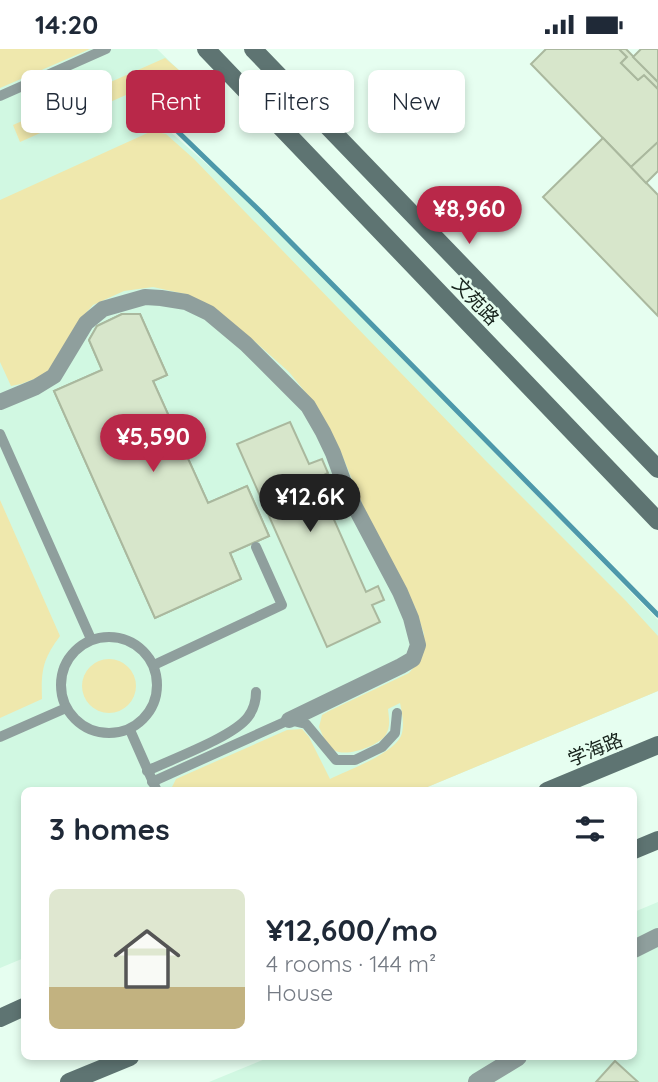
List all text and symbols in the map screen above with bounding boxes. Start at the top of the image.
text: 14:20 [35,8,98,41]
chip: Buy [21,70,112,133]
chip: Rent [126,70,225,133]
chip: Filters [239,70,354,133]
chip: New [368,70,465,133]
pin: ¥8,960 [412,187,526,246]
text: ¥8,960 [433,194,505,223]
street label: 文苑路 [448,272,504,330]
pin: ¥5,590 [96,415,210,474]
text: ¥5,590 [116,422,190,451]
pin: ¥12.6K [253,475,367,534]
text: ¥12.6K [275,482,345,511]
street label: 学海路 [564,727,626,771]
text: 3 homes [49,810,170,848]
icon: filters [571,810,609,848]
text: ¥12,600/mo [266,911,438,949]
icon: home [105,917,189,1001]
text: 4 rooms · 144 m² [266,949,436,978]
text: House [266,978,333,1007]

